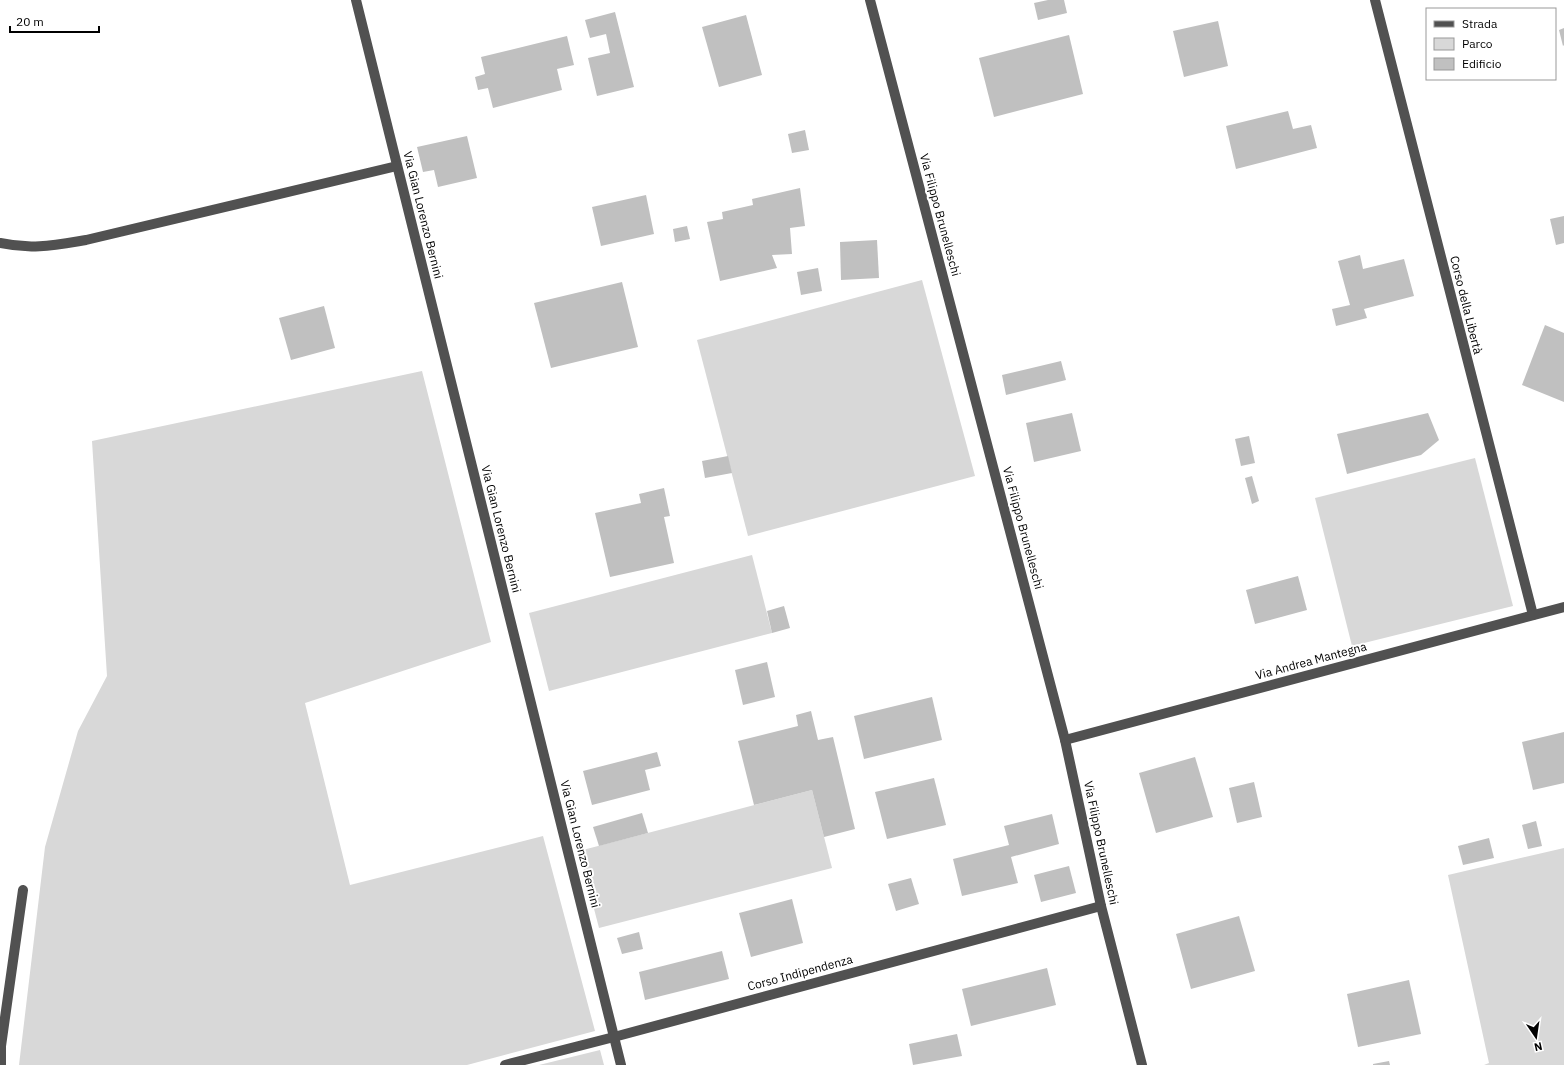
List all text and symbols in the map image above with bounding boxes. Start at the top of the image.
scale bar [10,8,99,34]
legend [1426,8,1556,80]
text: 20 m [16,14,44,29]
text: Strada [1462,16,1498,31]
text: Parco [1462,36,1493,51]
text: Edificio [1462,56,1502,71]
street label: Via Gian Lorenzo Bernini [400,150,447,280]
street label: Via Filippo Brunelleschi [917,152,964,278]
street label: Corso della Libertà [1447,254,1486,356]
street label: Via Gian Lorenzo Bernini [478,464,525,594]
street label: Via Filippo Brunelleschi [1000,465,1047,591]
street label: Via Andrea Mantegna [1254,638,1369,683]
street label: Via Gian Lorenzo Bernini [557,779,604,909]
street label: Via Filippo Brunelleschi [1081,780,1122,906]
street label: Corso Indipendenza [746,951,855,994]
north arrow [1516,1017,1556,1057]
text: N [1533,1039,1544,1054]

